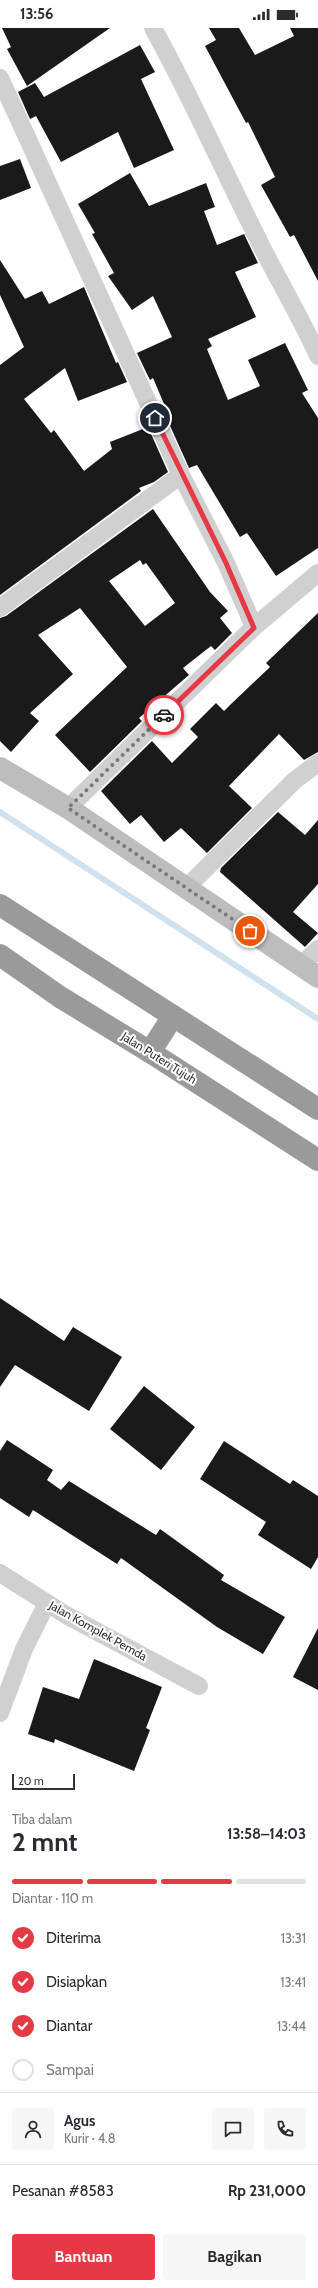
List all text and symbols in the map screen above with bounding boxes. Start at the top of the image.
text: 13:56 [20,5,53,23]
pin [138,401,172,435]
icon: home [144,407,166,429]
courier [144,695,184,735]
icon: car [153,704,175,726]
pin [233,914,267,948]
icon: bag [239,920,261,942]
street label: Jalan Puteri Tujuh [118,1028,200,1087]
street label: Jalan Komplek Pemda [46,1597,150,1664]
scale bar [12,1772,75,1791]
text: 20 m [18,1774,44,1788]
text: Tiba dalam [12,1811,72,1827]
text: 13:58–14:03 [227,1825,306,1843]
text: 2 mnt [12,1826,77,1858]
text: Diantar · 110 m [12,1890,93,1906]
icon: check [12,1927,34,1949]
text: Diterima [46,1929,101,1947]
text: 13:31 [281,1930,306,1946]
icon: check [12,1971,34,1993]
text: Disiapkan [46,1973,107,1991]
text: 13:41 [280,1974,306,1990]
icon: check [12,2015,34,2037]
text: Diantar [46,2017,92,2035]
text: 13:44 [277,2018,306,2034]
text: Sampai [46,2061,94,2079]
button: person [12,2108,54,2150]
button: chat [212,2108,254,2150]
button: phone [264,2108,306,2150]
text: Agus [64,2112,95,2130]
text: Kurir · 4.8 [64,2130,116,2146]
text: Pesanan #8583 [12,2182,114,2200]
text: Rp 231,000 [228,2182,306,2200]
button: Bantuan [12,2234,155,2280]
button: Bagikan [163,2234,306,2280]

